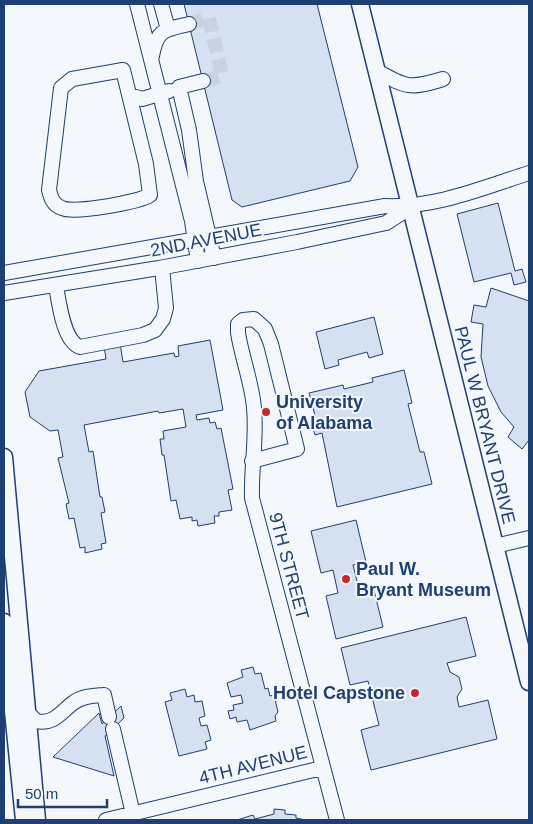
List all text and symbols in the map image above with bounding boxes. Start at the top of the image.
street label: 2ND AVENUE [149,219,263,261]
street label: PAUL W BRYANT DRIVE [451,324,519,526]
place label: University of Alabama [276,392,373,433]
marker: University of Alabama [260,406,272,418]
street label: 9TH STREET [265,510,313,622]
place label: Paul W. Bryant Museum [356,559,491,600]
marker: Paul W. Bryant Museum [340,573,352,585]
place label: Hotel Capstone [273,683,405,703]
marker: Hotel Capstone [409,687,421,699]
street label: 4TH AVENUE [197,742,309,788]
scale bar [18,776,106,808]
text: 50 m [25,785,58,802]

